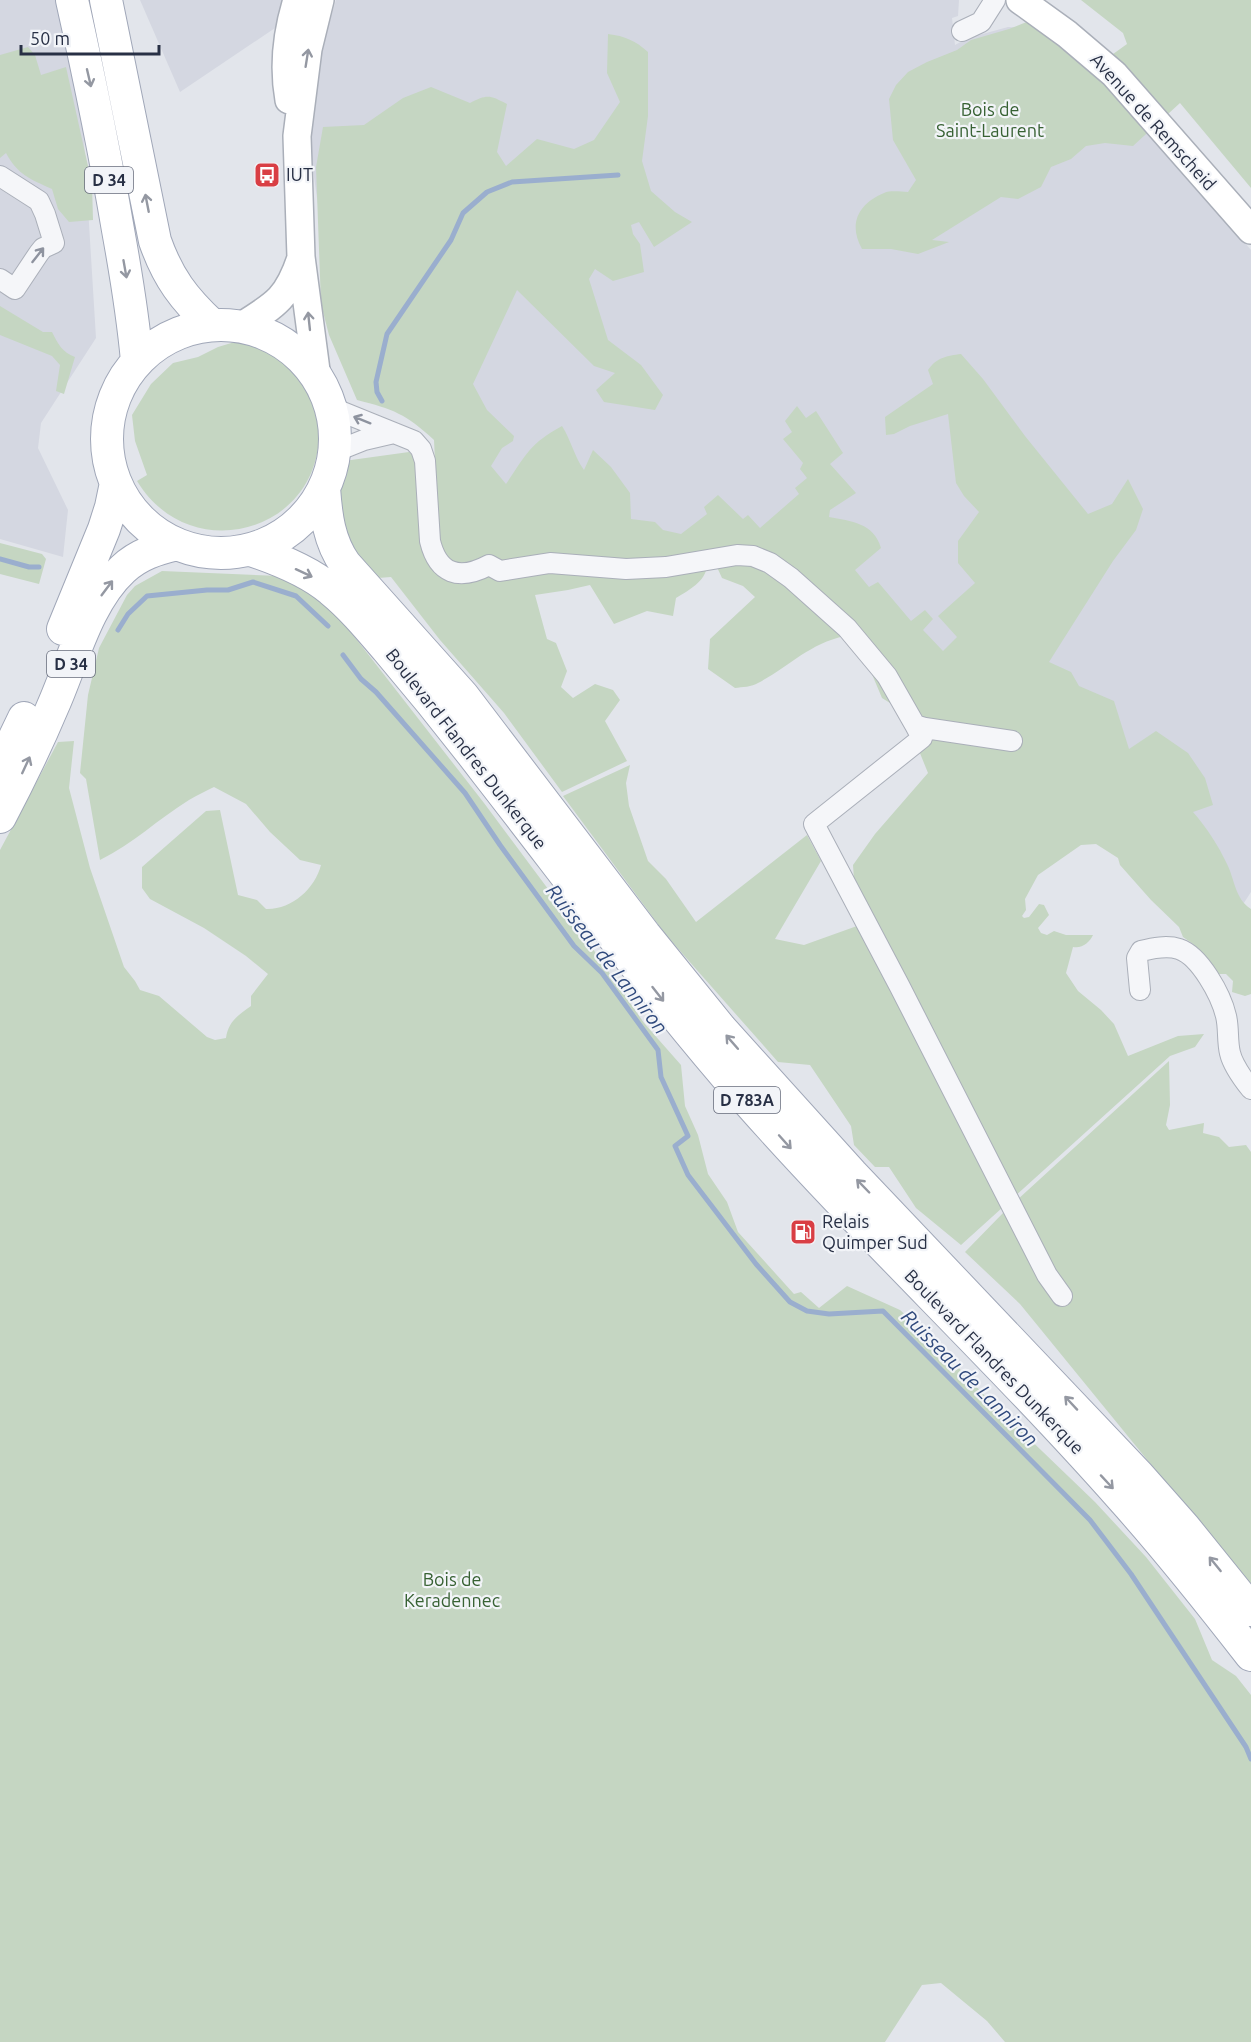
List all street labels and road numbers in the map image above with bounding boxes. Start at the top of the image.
street label: Avenue de Remscheid [1087,49,1220,194]
road number: D 34 [85,167,133,193]
street label: Boulevard Flandres Dunkerque [382,644,551,853]
road number: D 34 [47,651,95,677]
road number: D 783A [714,1087,780,1113]
street label: Boulevard Flandres Dunkerque [901,1265,1088,1458]

